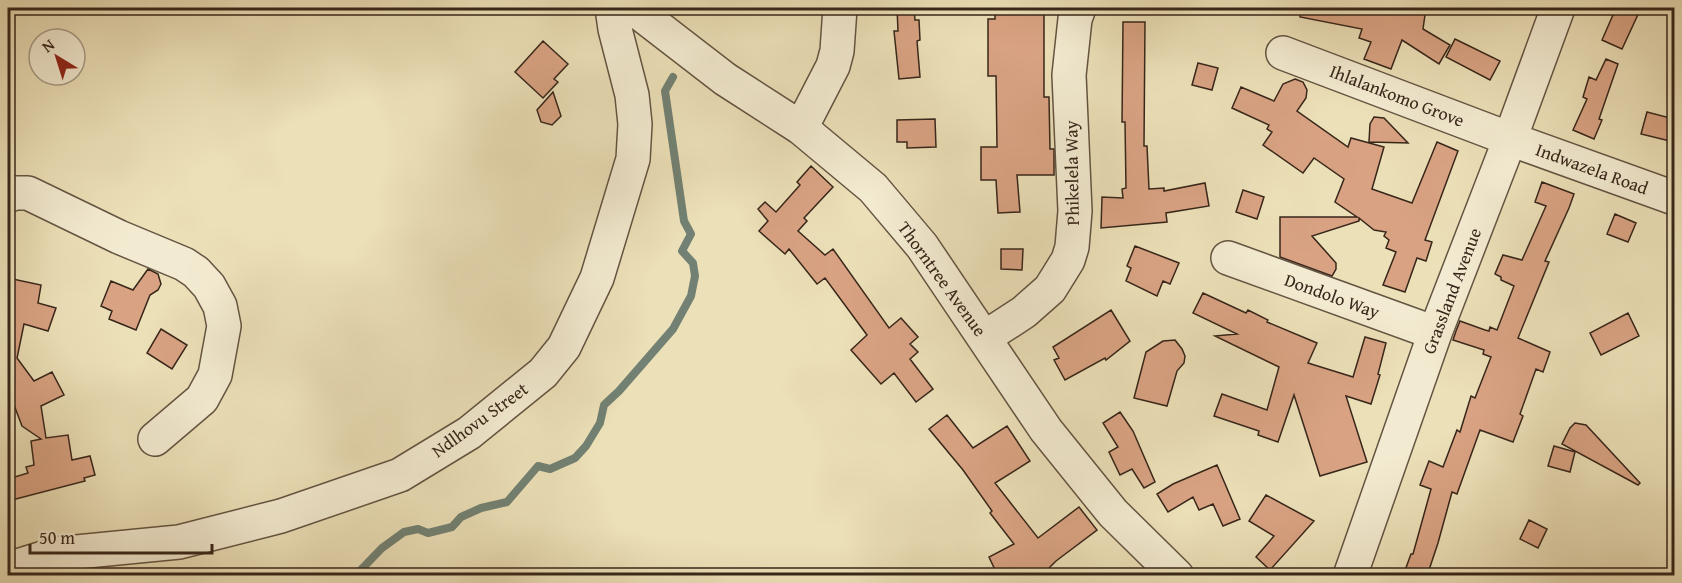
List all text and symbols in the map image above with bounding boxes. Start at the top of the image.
north arrow [27,27,87,87]
text: N [36,32,60,58]
street label: Ihlalankomo Grove [1326,57,1468,134]
street label: Phikelela Way [1057,120,1086,226]
street label: Indwazela Road [1532,136,1652,201]
street label: Thorntree Avenue [891,216,993,342]
street label: Grassland Avenue [1415,224,1488,358]
street label: Dondolo Way [1281,266,1383,325]
street label: Ndlhovu Street [426,375,534,464]
scale bar [30,517,212,555]
text: 50 m [39,524,75,551]

